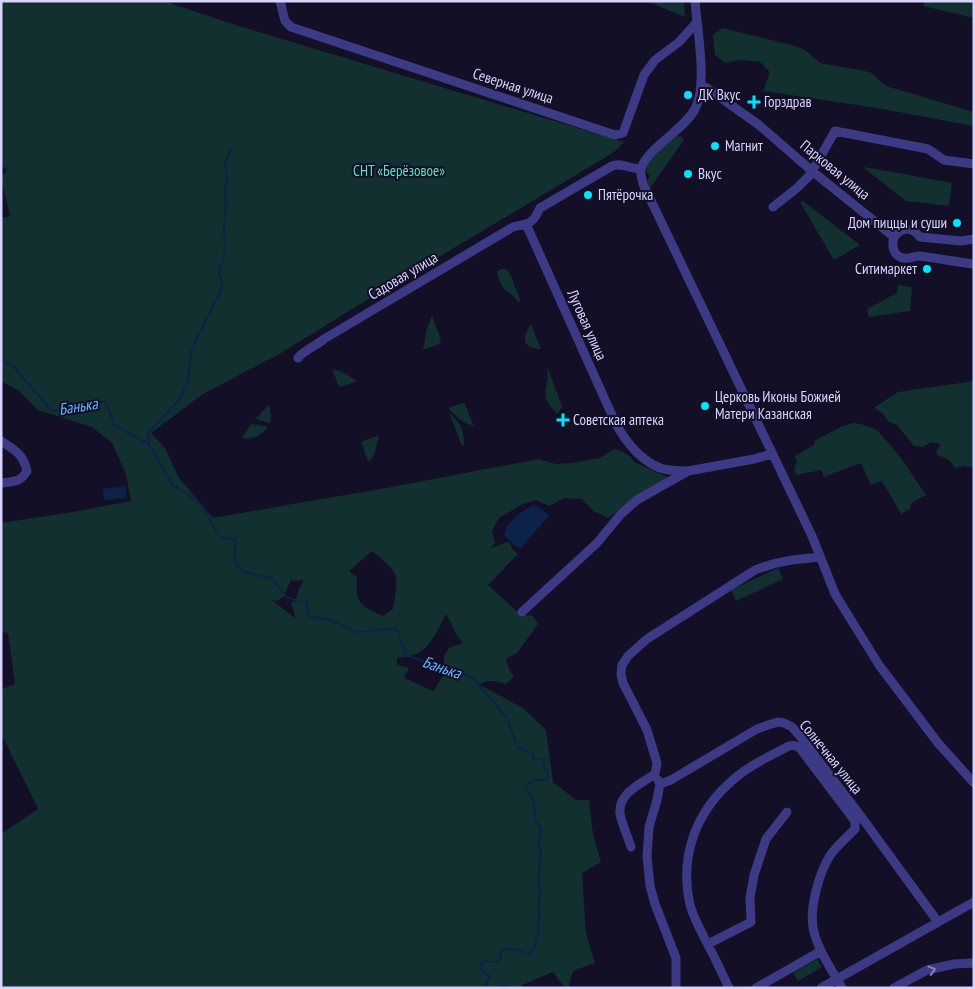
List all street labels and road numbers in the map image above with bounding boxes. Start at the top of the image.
street label: Северная улица [470,64,556,107]
street label: Парковая улица [797,136,874,204]
street label: Садовая улица [365,247,441,304]
street label: Луговая улица [563,285,612,363]
street label: Солнечная улица [796,716,867,798]

